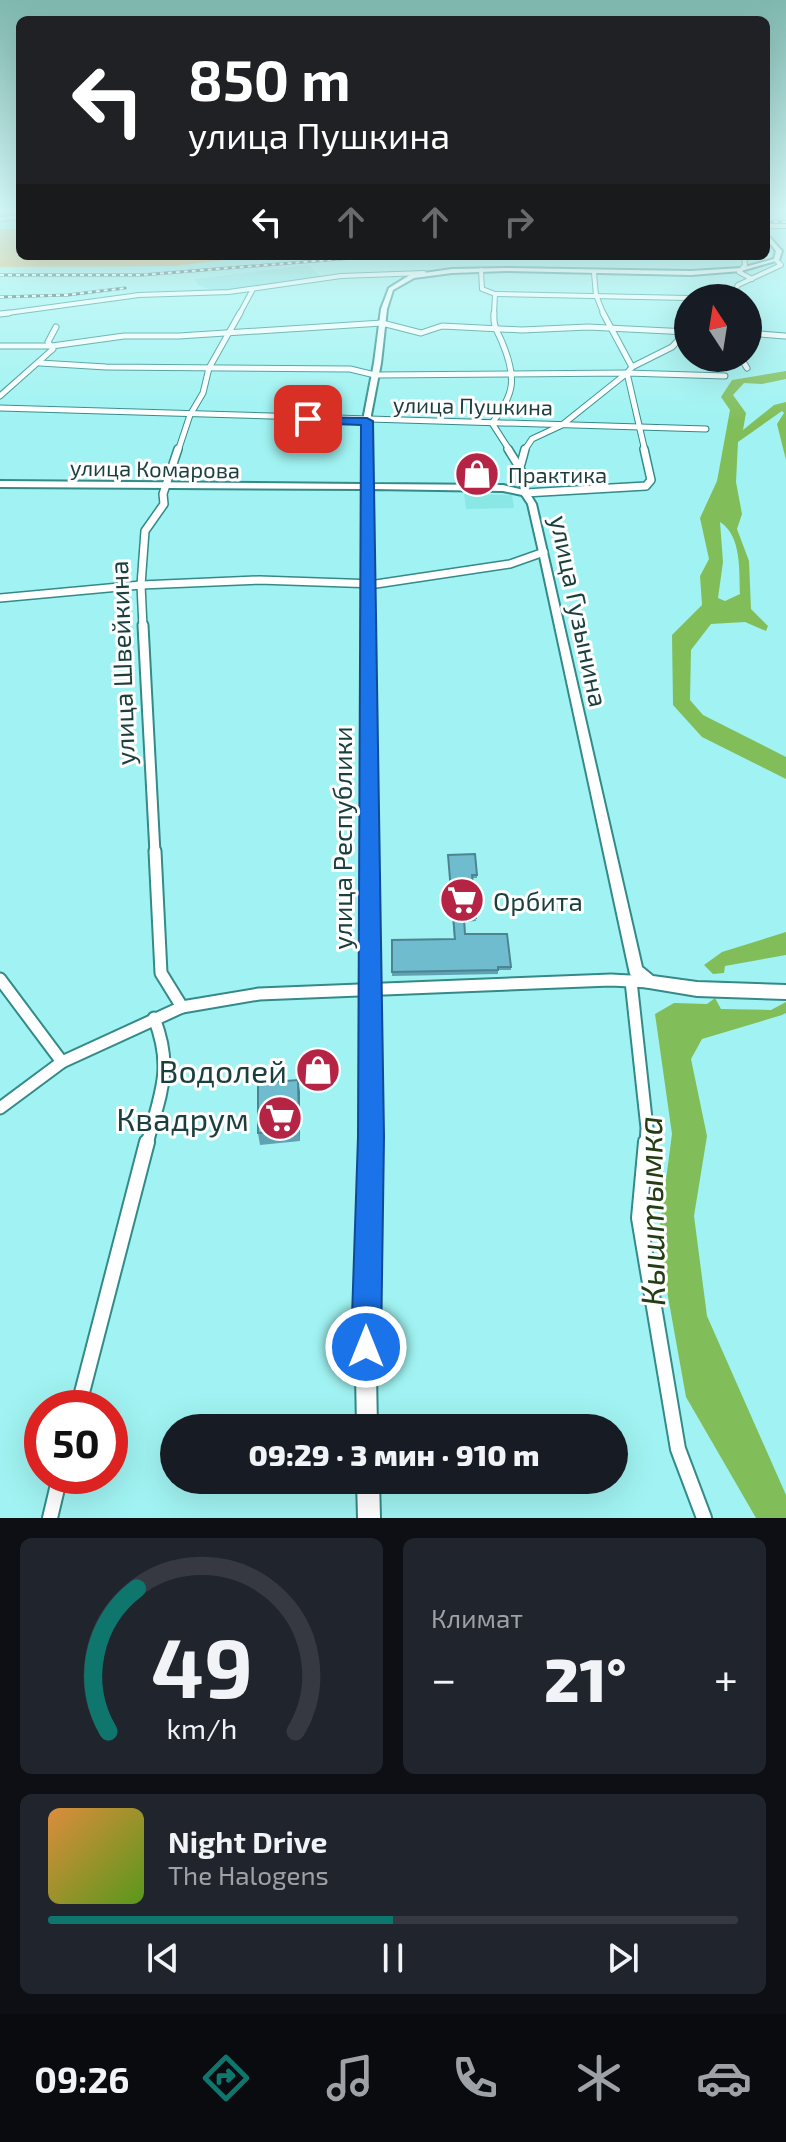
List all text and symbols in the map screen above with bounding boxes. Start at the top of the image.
text: 850 m [188,45,351,112]
icon: left [56,48,160,152]
text: улица Пушкина [188,113,450,156]
icon: left [245,200,289,244]
icon: ahead [329,200,373,244]
icon: ahead [413,200,457,244]
icon: right [497,200,541,244]
north arrow [674,284,762,372]
map controls [674,284,762,372]
pin [274,385,342,453]
street label: улица Пушкина [393,391,553,420]
icon: arrive [286,397,330,441]
shop icon: Практика [453,450,501,498]
street label: улица Комарова [70,454,240,483]
place label: Практика [508,461,607,487]
street label: улица Гузынина [544,512,615,710]
street label: улица Швейкина [102,560,141,766]
street label: улица Республики [326,726,358,950]
supermarket icon: Орбита [438,876,486,924]
place label: Орбита [493,885,583,916]
shop icon: Водолей [294,1046,342,1094]
place label: Водолей [159,1051,287,1089]
supermarket icon: Квадрум [256,1094,304,1142]
place label: Квадрум [116,1099,249,1138]
water label: Кыштымка [628,1115,672,1307]
position arrow [324,1305,408,1389]
speed limit sign: 50 [24,1390,128,1494]
text: 09:29 · 3 мин · 910 m [249,1436,539,1472]
text: Климат [431,1602,523,1633]
text: 49 [150,1615,253,1715]
text: 21° [544,1642,627,1714]
text: − [431,1651,457,1704]
text: + [714,1651,738,1704]
text: km/h [166,1710,237,1745]
text: Night Drive [168,1823,327,1859]
text: The Halogens [168,1859,329,1890]
icon: previous [141,1936,185,1980]
icon: pause [371,1936,415,1980]
icon: next [601,1936,645,1980]
icon: directions [198,2050,254,2106]
icon: music [322,2050,378,2106]
icon: phone [447,2050,503,2106]
icon: climate [571,2050,627,2106]
icon: car [696,2050,752,2106]
text: 09:26 [34,2057,130,2100]

